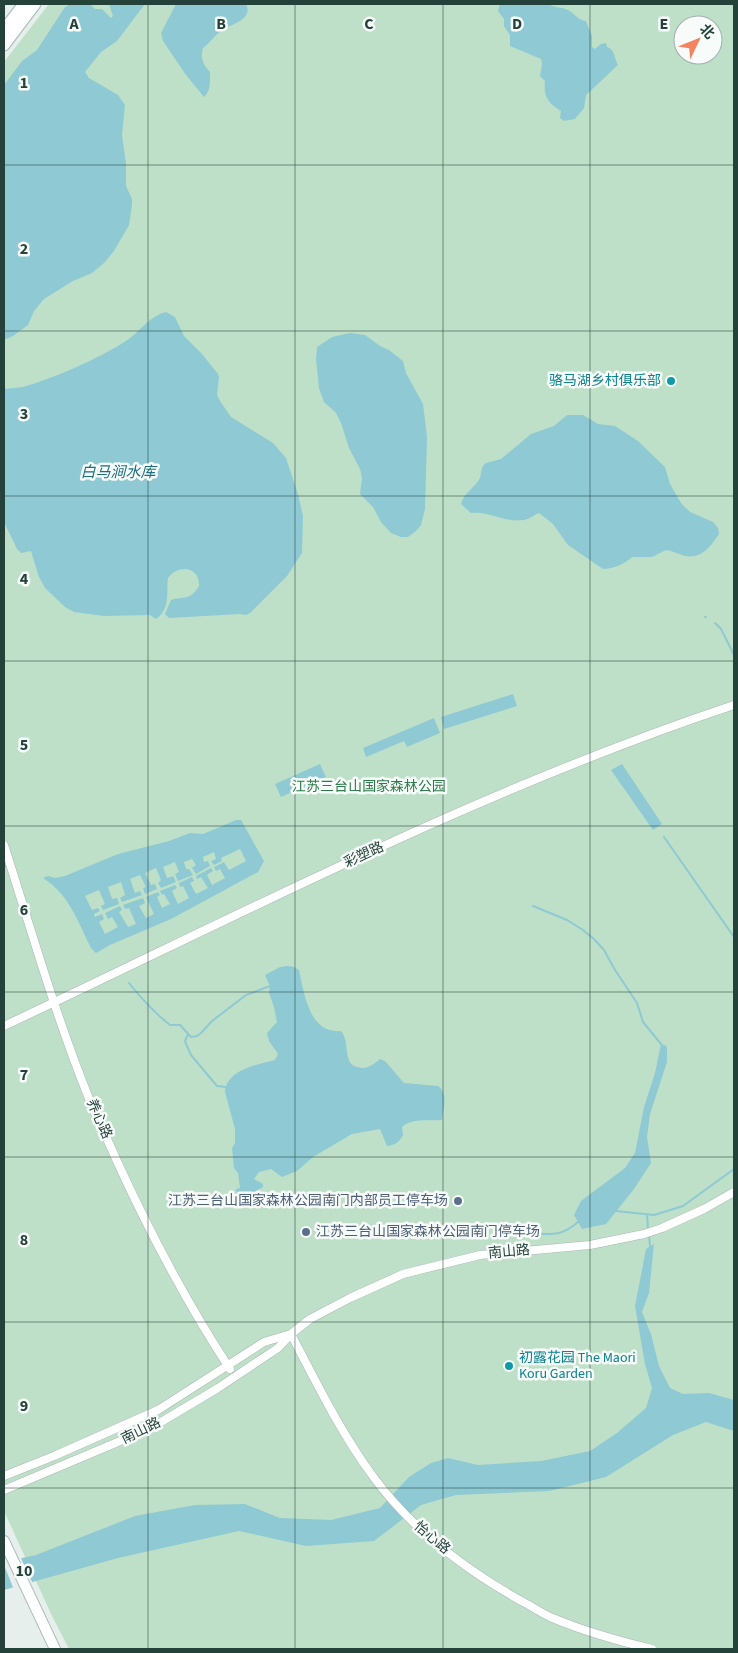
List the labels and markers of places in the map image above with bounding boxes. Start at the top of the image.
place label: 骆马湖乡村俱乐部 [549,371,661,391]
marker: 骆马湖乡村俱乐部 [665,375,677,387]
place label: 江苏三台山国家森林公园南门内部员工停车场 [168,1191,448,1211]
marker: 江苏三台山国家森林公园南门内部员工停车场 [452,1195,464,1207]
place label: 江苏三台山国家森林公园南门停车场 [316,1222,540,1242]
marker: 江苏三台山国家森林公园南门停车场 [300,1226,312,1238]
place label: 初露花园 The Maori Koru Garden [519,1348,636,1384]
marker: 初露花园 The Maori Koru Garden [503,1360,515,1372]

